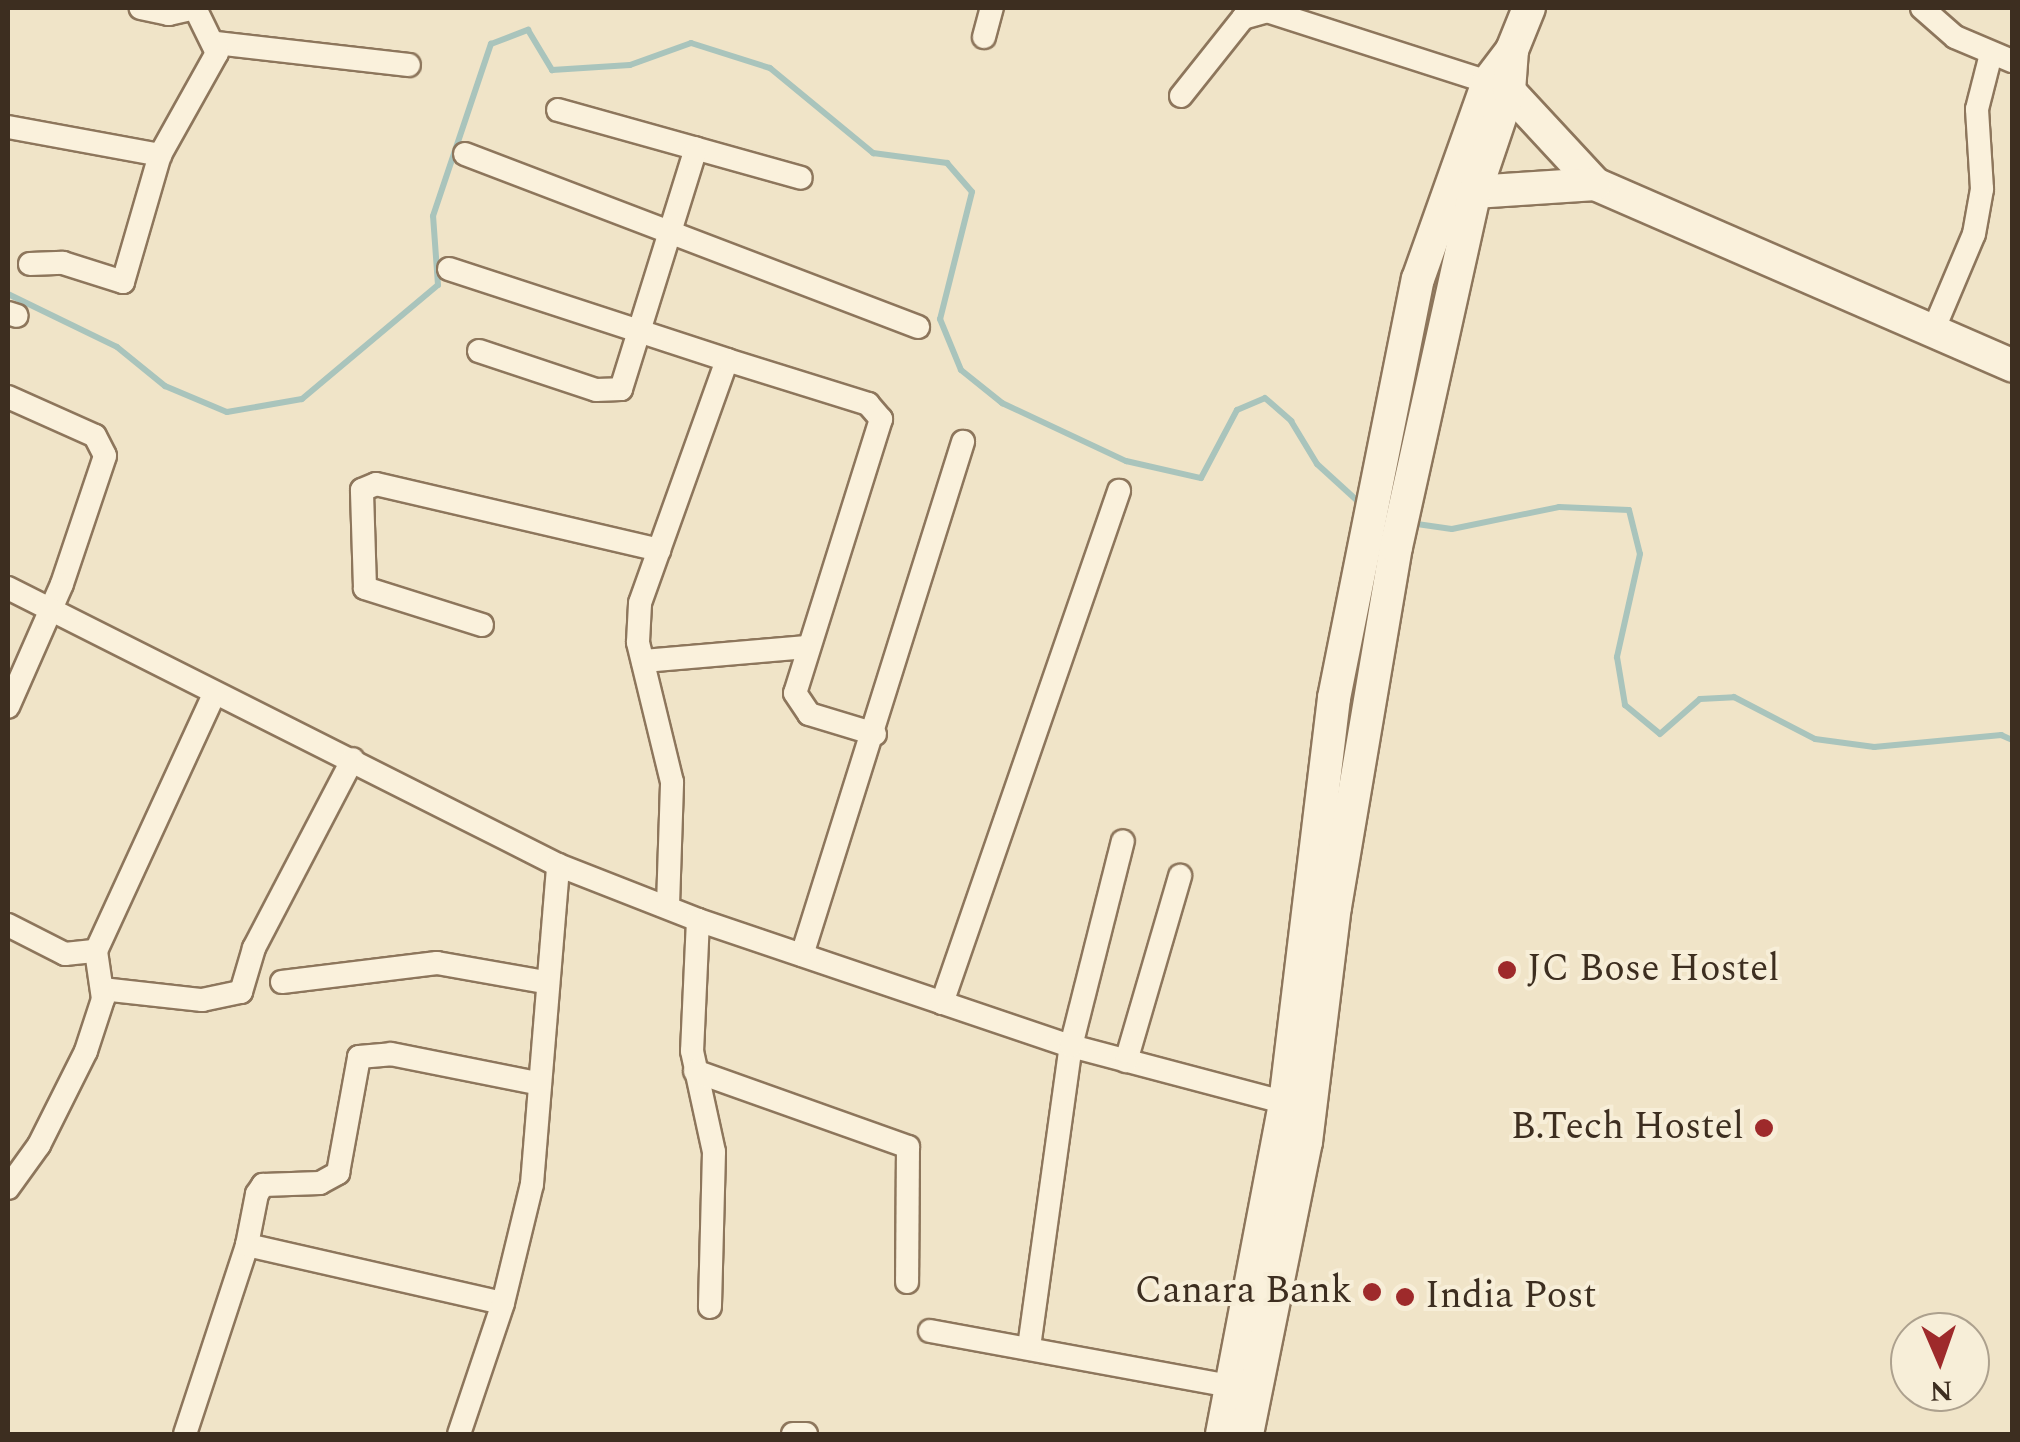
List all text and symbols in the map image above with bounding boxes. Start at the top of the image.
place label: JC Bose Hostel [1527,947,1779,993]
marker: JC Bose Hostel [1496,959,1518,981]
place label: B.Tech Hostel [1511,1105,1744,1151]
marker: B.Tech Hostel [1753,1117,1775,1139]
place label: Canara Bank [1135,1269,1352,1315]
place label: India Post [1425,1274,1597,1320]
marker: Canara Bank [1361,1281,1383,1303]
marker: India Post [1394,1286,1416,1308]
north arrow [1890,1312,1990,1412]
text: N [1929,1369,1953,1412]

